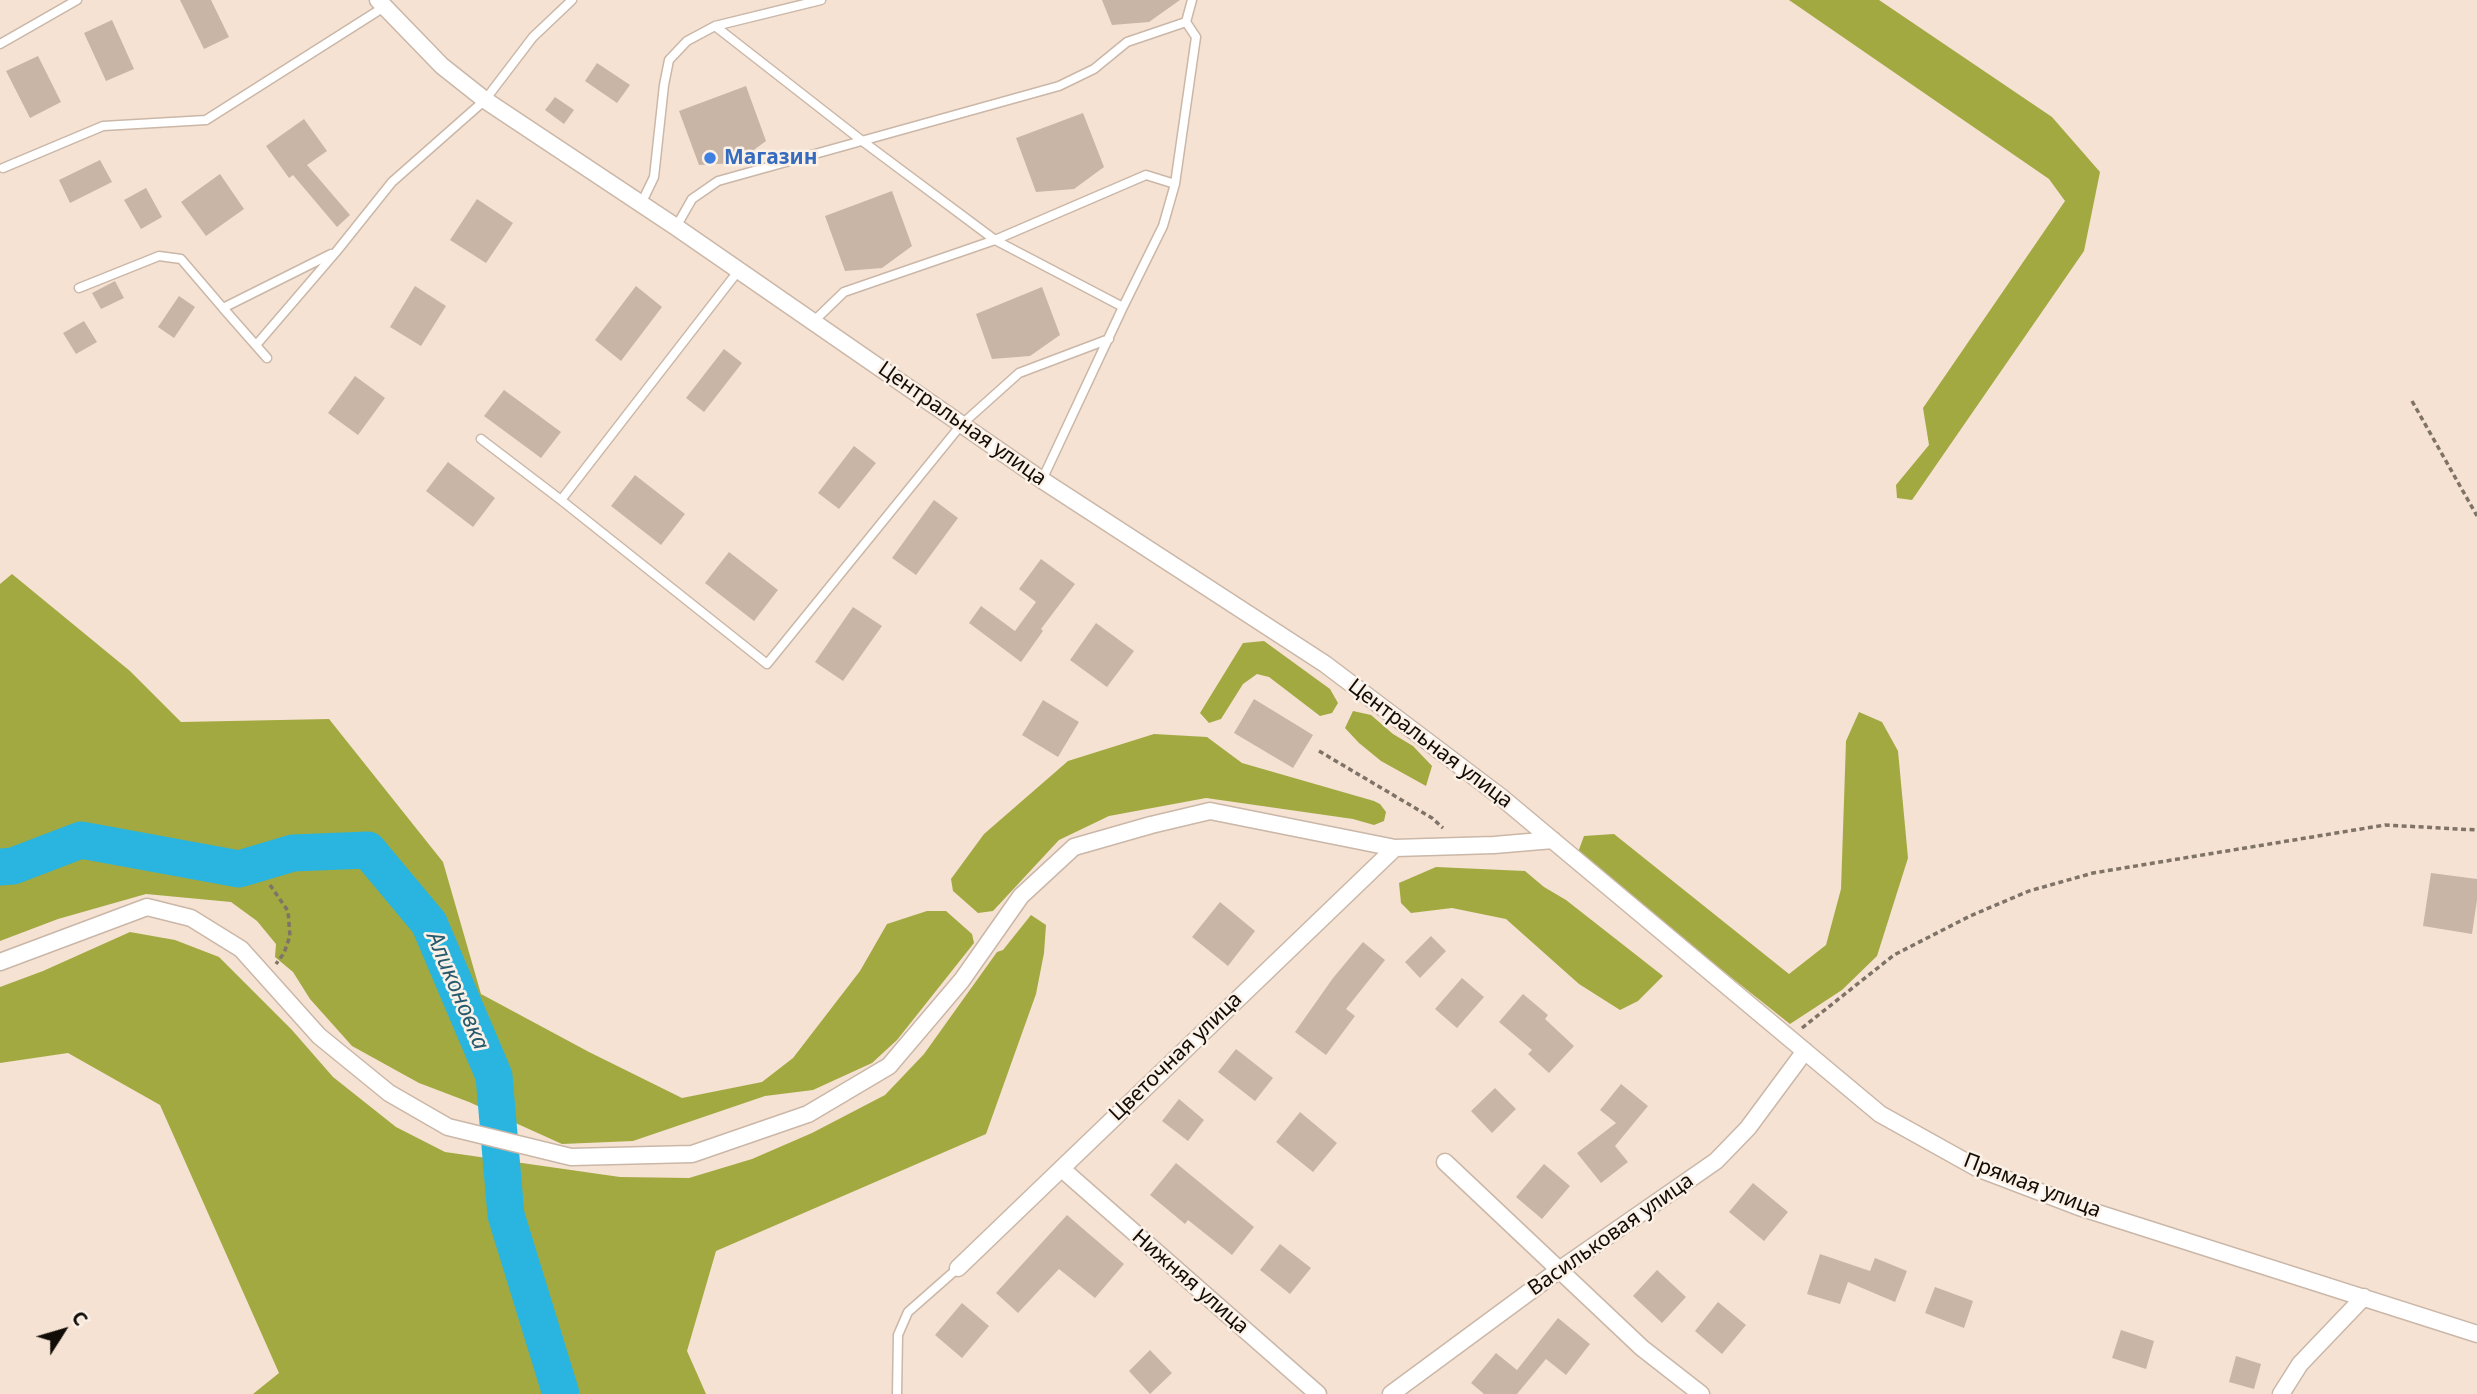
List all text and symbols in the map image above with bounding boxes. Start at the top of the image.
place label: Магазин [724,145,818,171]
marker: Магазин [702,150,718,166]
street label: Центральная улица [873,356,1051,492]
street label: Центральная улица [1343,674,1517,814]
water label: Аликоновка [420,928,494,1054]
street label: Цветочная улица [1104,987,1248,1127]
street label: Прямая улица [1960,1148,2104,1224]
street label: Васильковая улица [1523,1168,1699,1302]
street label: Нижняя улица [1126,1224,1254,1340]
north arrow [28,1296,98,1366]
text: С [66,1306,94,1331]

